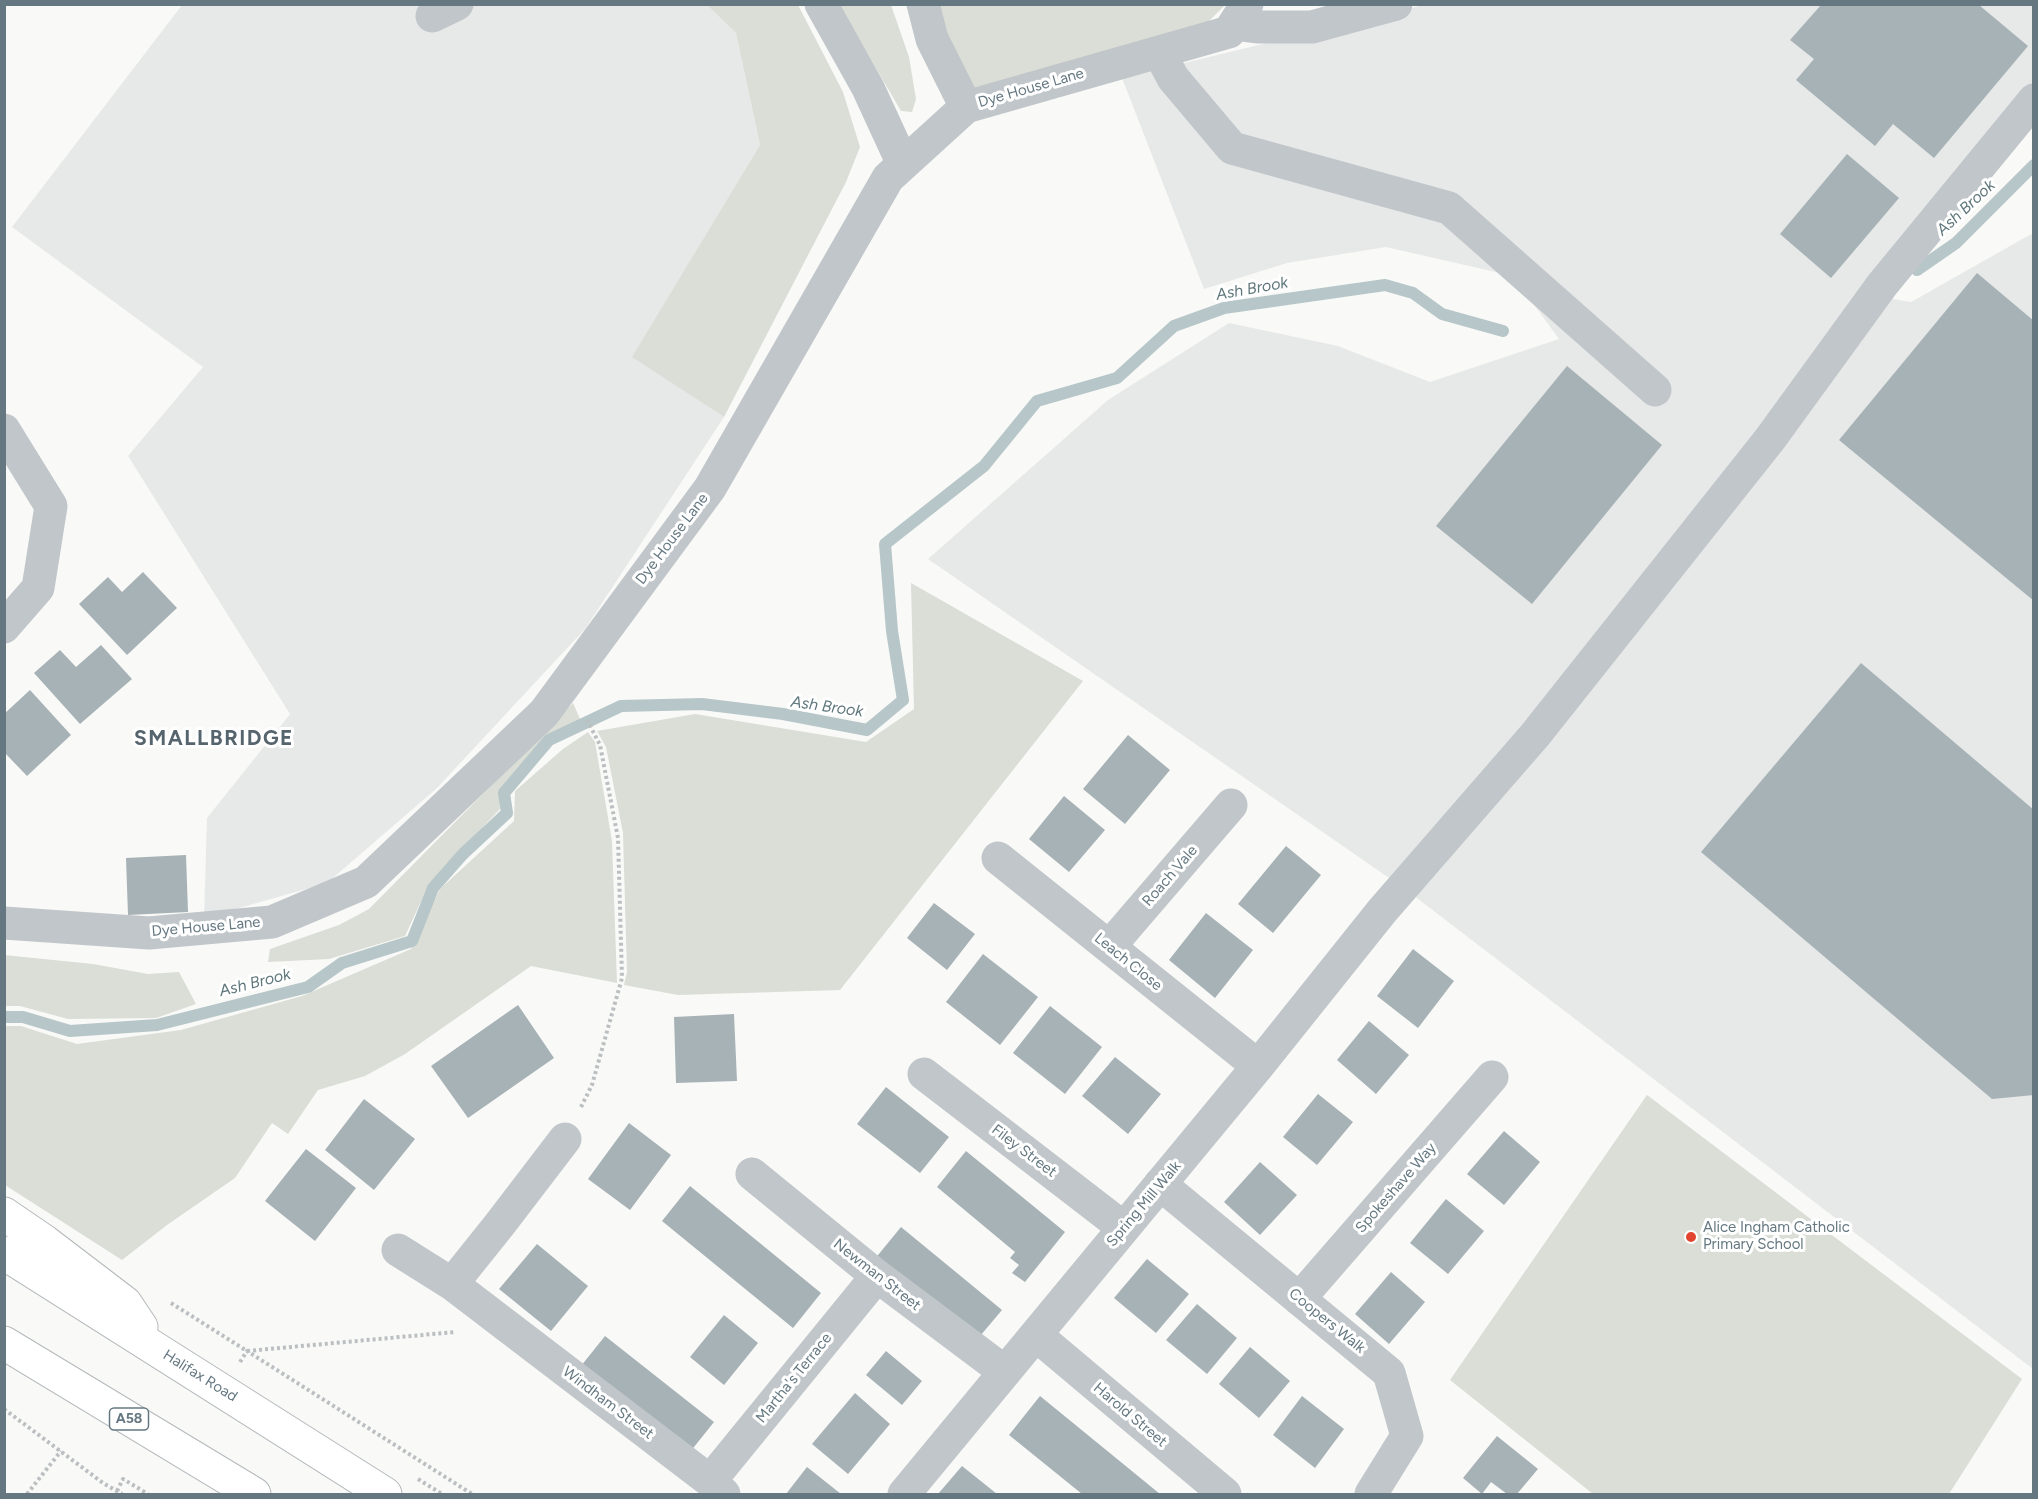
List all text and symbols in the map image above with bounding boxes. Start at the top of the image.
street label: Dye House Lane [976,64,1086,112]
water label: Ash Brook [1933,176,1999,240]
water label: Ash Brook [1214,273,1290,305]
street label: Dye House Lane [632,490,712,588]
water label: Ash Brook [790,692,864,722]
district label: SMALLBRIDGE [134,726,294,752]
street label: Roach Vale [1139,842,1201,910]
street label: Dye House Lane [151,913,261,941]
street label: Leach Close [1091,929,1165,995]
water label: Ash Brook [217,965,293,1001]
street label: Filey Street [988,1121,1060,1181]
street label: Spokeshave Way [1352,1139,1440,1237]
street label: Spring Mill Walk [1103,1158,1185,1250]
place label: Alice Ingham Catholic Primary School [1703,1219,1850,1254]
marker: Alice Ingham Catholic Primary School [1684,1230,1698,1244]
street label: Newman Street [830,1235,924,1315]
street label: Coopers Walk [1285,1285,1369,1357]
street label: Martha's Terrace [752,1329,836,1427]
street label: Halifax Road [160,1346,240,1406]
street label: Windham Street [559,1363,657,1443]
street label: Harold Street [1090,1379,1170,1451]
road number: A58 [110,1408,148,1430]

